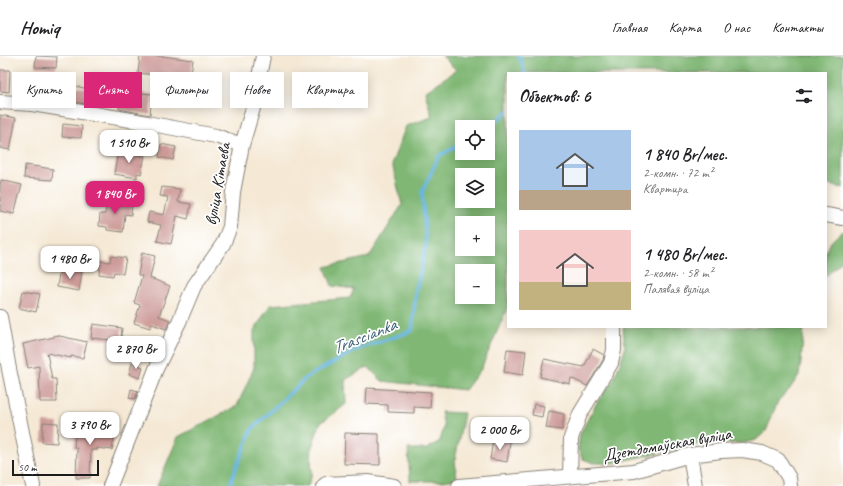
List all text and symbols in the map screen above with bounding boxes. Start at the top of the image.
text: Homiq [20,16,59,40]
text: Главная [612,19,647,36]
text: Карта [669,19,701,36]
text: О нас [723,19,750,36]
text: Контакты [772,19,823,36]
chip: Купить [12,72,76,108]
chip: Снять [84,72,142,108]
chip: Фильтры [150,72,222,108]
chip: Новое [230,72,284,108]
chip: Квартира [292,72,368,108]
icon: filters [793,85,815,107]
text: Объектов: 6 [519,86,590,107]
map controls [455,120,495,304]
button: locate [455,120,495,160]
pin: 1 510 Br [88,130,170,164]
text: 1 510 Br [109,135,149,151]
street label: вуліца Кітаева [200,139,235,227]
text: 1 840 Br/мес. [643,144,727,165]
icon: home [551,146,599,194]
text: 2-комн. · 72 m² [643,165,713,181]
button: layers [455,168,495,208]
pin: 1 840 Br [74,181,156,215]
text: Квартира [643,181,687,197]
text: 1 840 Br [94,186,136,202]
button: + [455,216,495,256]
text: 1 480 Br/мес. [643,244,727,265]
pin: 1 480 Br [29,246,111,280]
icon: home [551,246,599,294]
text: 1 480 Br [49,251,91,267]
button: − [455,264,495,304]
text: 2-комн. · 58 m² [643,265,713,281]
text: Палявая вуліца [643,281,709,297]
water label: Trascianka [329,312,401,359]
pin: 2 870 Br [95,336,177,370]
text: 2 870 Br [115,341,157,357]
pin: 3 790 Br [49,412,131,446]
text: 3 790 Br [70,417,110,433]
pin: 2 000 Br [459,417,541,451]
text: 2 000 Br [479,422,521,438]
street label: Дзетдомаўская вуліца [601,423,735,467]
scale bar [12,458,99,477]
text: 50 m [18,460,37,474]

